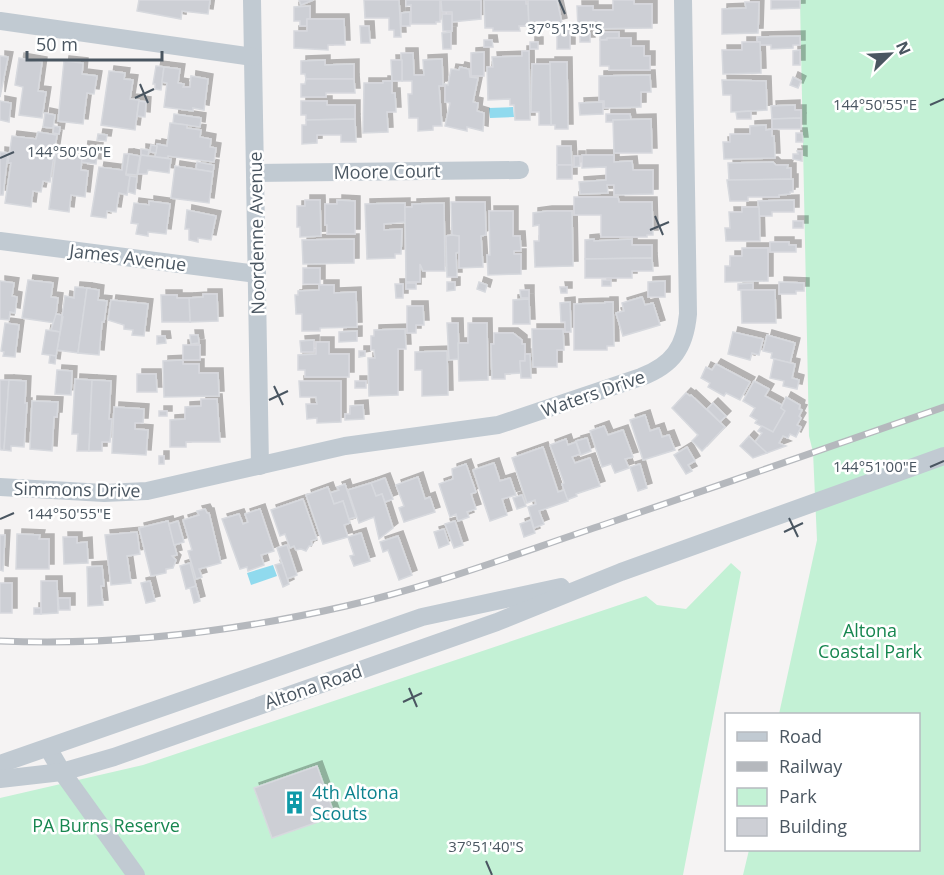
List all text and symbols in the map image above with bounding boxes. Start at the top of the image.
text: 37°51'35"S [527,18,603,38]
scale bar [27,24,162,62]
north arrow [860,24,920,84]
text: 50 m [36,32,78,56]
text: N [891,37,916,58]
text: 144°50'55"E [833,94,917,114]
text: 144°50'50"E [27,141,111,161]
street label: Noordenne Avenue [243,151,269,315]
street label: Moore Court [333,158,441,184]
street label: James Avenue [66,238,188,276]
street label: Waters Drive [538,364,648,422]
text: 144°51'00"E [833,456,917,476]
street label: Simmons Drive [13,476,141,502]
text: 144°50'55"E [27,503,111,523]
park label: Altona Coastal Park [818,618,923,663]
street label: Altona Road [261,658,365,714]
legend [725,713,920,851]
text: Road [779,724,822,748]
text: Railway [779,754,843,778]
place label: 4th Altona Scouts [312,780,399,825]
text: Park [779,784,817,808]
building icon: 4th Altona Scouts [281,789,307,815]
park label: PA Burns Reserve [32,813,180,837]
text: Building [779,814,847,838]
text: 37°51'40"S [448,836,524,856]

